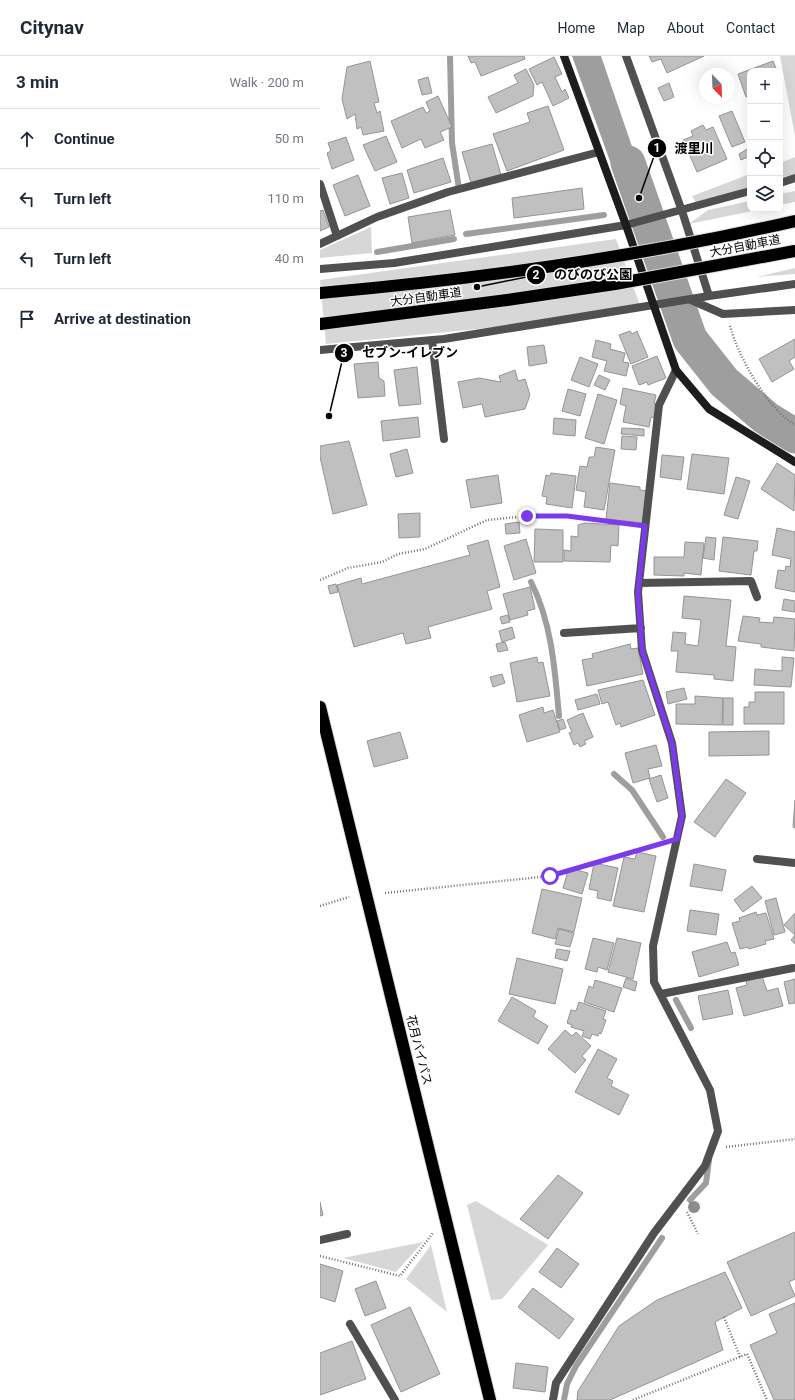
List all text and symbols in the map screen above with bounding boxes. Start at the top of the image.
text: Citynav [20,16,84,39]
text: Home [557,20,595,36]
text: Map [617,20,645,36]
text: About [667,20,704,36]
text: Contact [726,20,775,36]
north arrow [699,68,735,104]
map controls [747,68,783,212]
button: + [747,68,783,104]
text: 3 min [16,72,59,92]
text: Walk · 200 m [229,75,304,90]
button: − [747,104,783,140]
icon: ahead [16,128,38,150]
text: Continue [54,130,115,148]
text: 50 m [275,131,304,146]
callout: 渡里川 [647,136,722,161]
button: locate [747,140,783,176]
text: 1 [654,141,660,155]
text: 渡里川 [674,141,714,156]
button: layers [747,176,783,212]
icon: left [16,188,38,210]
text: Turn left [54,190,111,208]
text: 110 m [267,191,304,206]
street label: 大分自動車道 [708,232,782,260]
icon: left [16,248,38,270]
text: Turn left [54,250,111,268]
text: 40 m [275,251,304,266]
callout: のびのび公園 [526,262,640,287]
text: のびのび公園 [554,267,632,282]
text: 2 [533,268,540,282]
street label: 大分自動車道 [389,285,463,309]
icon: arrive [16,308,38,330]
text: Arrive at destination [54,310,191,328]
callout: セブン-イレブン [334,340,466,365]
text: セブン-イレブン [362,345,458,360]
text: 3 [341,346,348,360]
route end [518,507,536,525]
route start [541,867,559,885]
street label: 花月バイパス [404,1013,434,1087]

